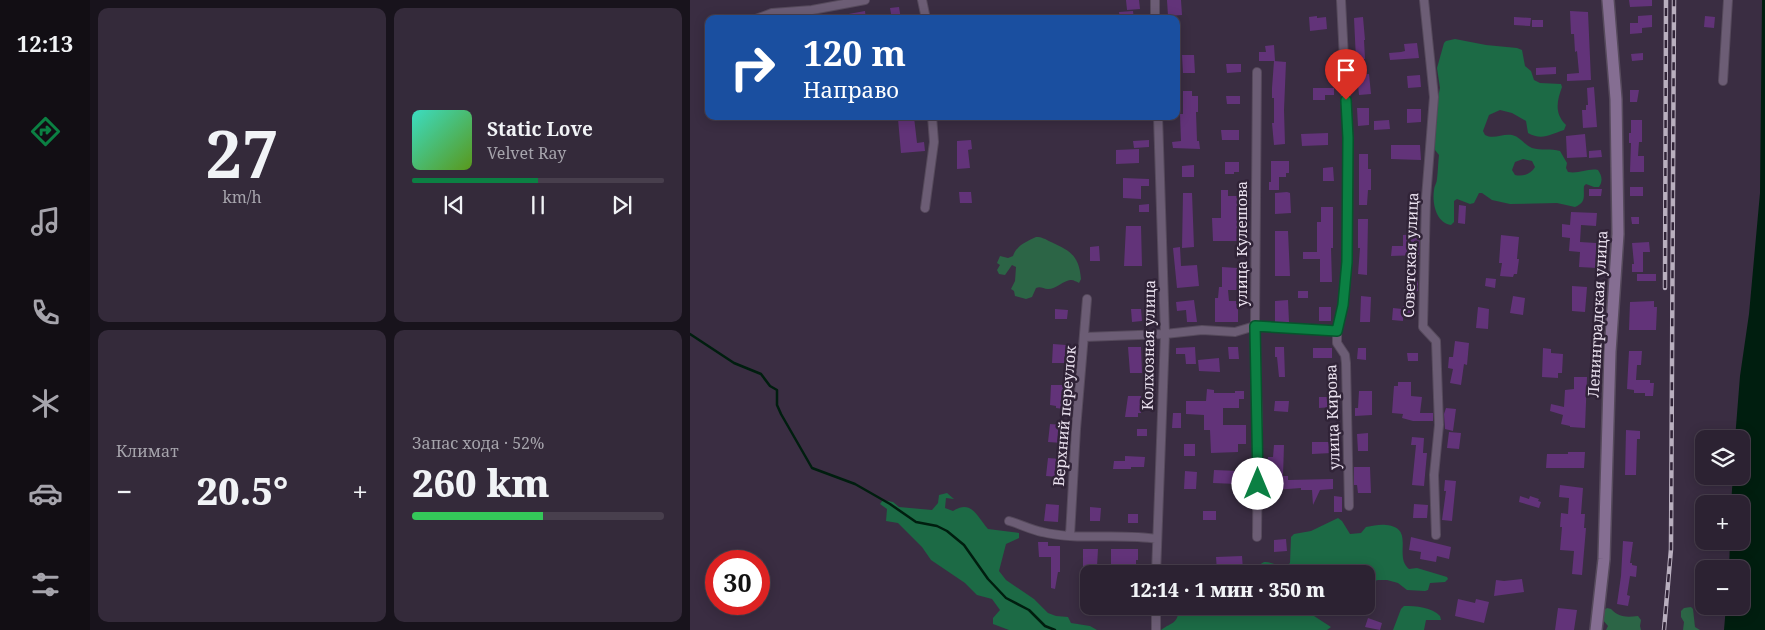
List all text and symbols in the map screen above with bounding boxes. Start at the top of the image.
text: 12:13 [17,28,73,58]
text: 120 m [803,29,906,76]
icon: right [720,35,785,100]
pin [1325,49,1367,100]
icon: arrive [1332,56,1360,84]
text: Направо [803,74,899,104]
text: 27 [205,109,279,197]
icon: directions [28,114,63,149]
text: Static Love [487,116,593,142]
text: Velvet Ray [487,142,566,164]
street label: улица Кулешова [1231,181,1251,307]
text: km/h [222,186,262,208]
icon: previous [440,191,468,219]
icon: pause [524,191,552,219]
icon: next [608,191,636,219]
street label: Советская улица [1398,192,1422,318]
icon: music [28,204,63,239]
street label: Ленинградская улица [1583,230,1611,398]
street label: Колхозная улица [1137,280,1159,410]
icon: phone [28,295,63,330]
street label: Верхний переулок [1048,345,1080,487]
street label: улица Кирова [1320,364,1344,470]
icon: climate [28,386,63,421]
map controls [1695,430,1750,615]
button: layers [1695,430,1750,485]
text: Запас хода · 52% [412,432,544,454]
text: Климат [116,440,179,462]
text: 260 km [412,456,550,508]
position arrow [1231,457,1283,509]
text: 20.5° [196,464,288,516]
text: − [116,472,132,510]
text: + [352,472,368,510]
icon: car [28,476,63,511]
button: + [1695,495,1750,550]
speed limit sign: 30 [705,550,770,615]
button: − [1695,560,1750,615]
icon: filters [28,567,63,602]
text: 12:14 · 1 мин · 350 m [1130,577,1325,603]

